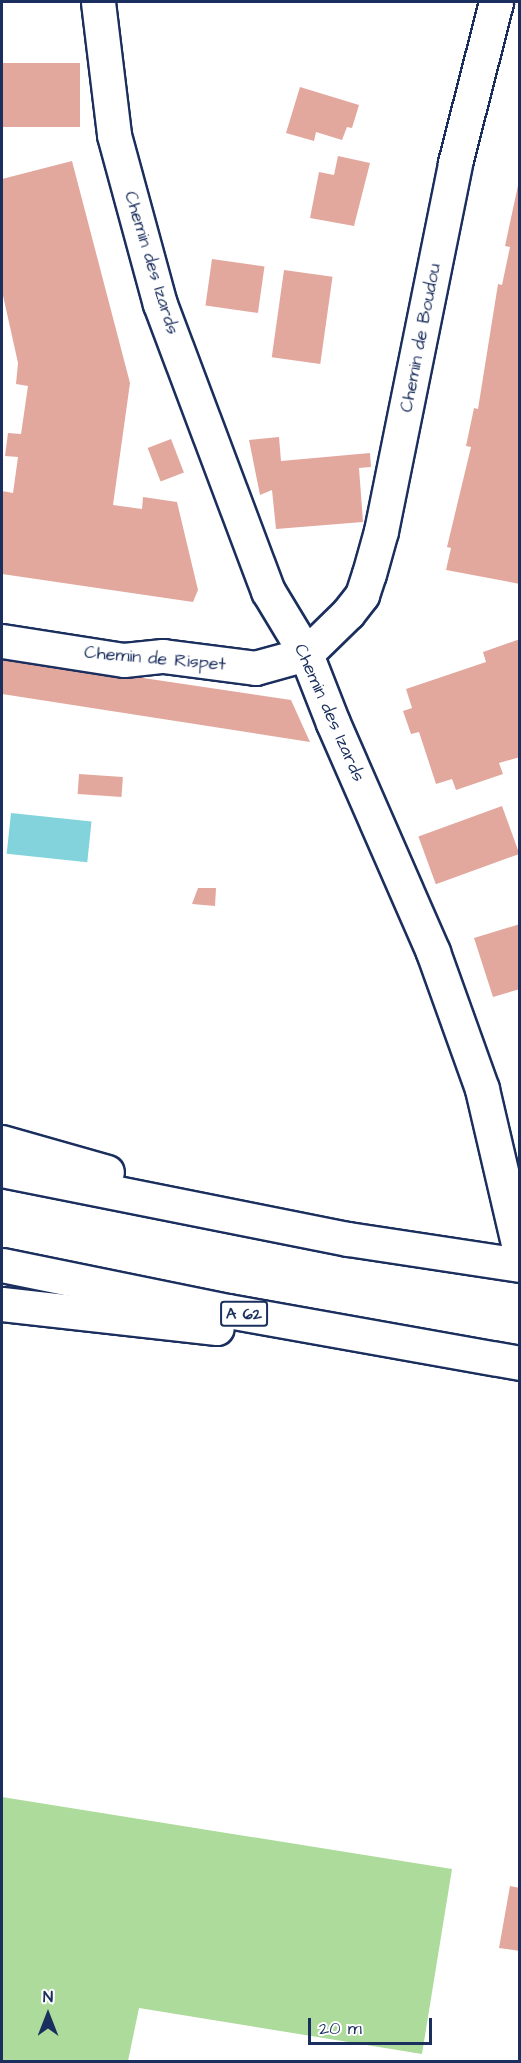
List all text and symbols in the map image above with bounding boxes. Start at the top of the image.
street label: Chemin des Izards [119,189,183,337]
street label: Chemin de Boudou [396,262,446,414]
street label: Chemin des Izards [289,641,369,785]
street label: Chemin de Rispet [83,642,227,676]
road number: A 62 [220,1301,268,1327]
north arrow [18,1985,78,2045]
text: N [43,1986,53,2008]
scale bar [311,2006,436,2044]
text: 20 m [319,2016,362,2041]

